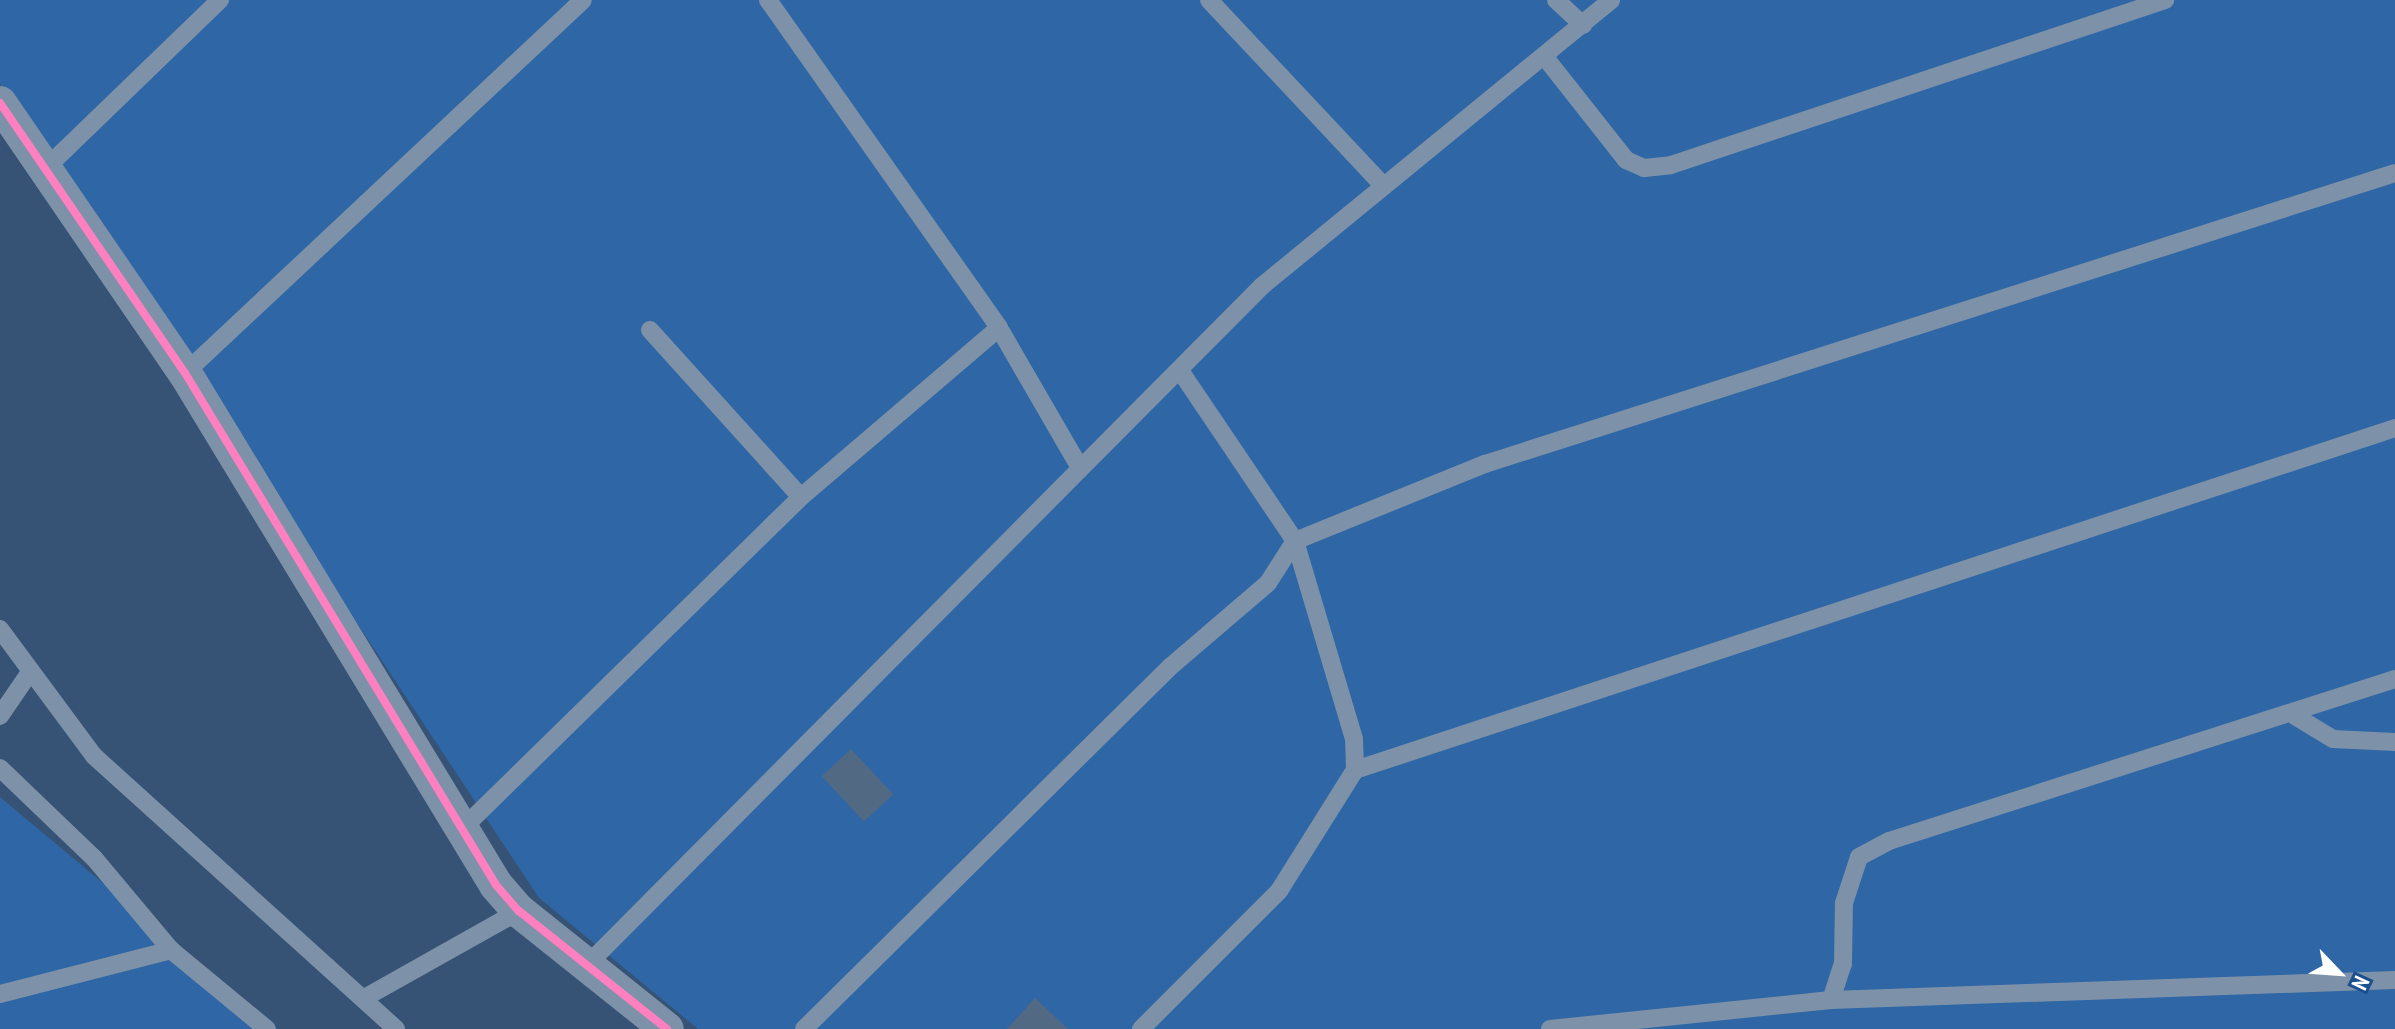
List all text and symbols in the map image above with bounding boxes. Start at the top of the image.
north arrow [2299,933,2379,1013]
text: N [2346,972,2376,994]

